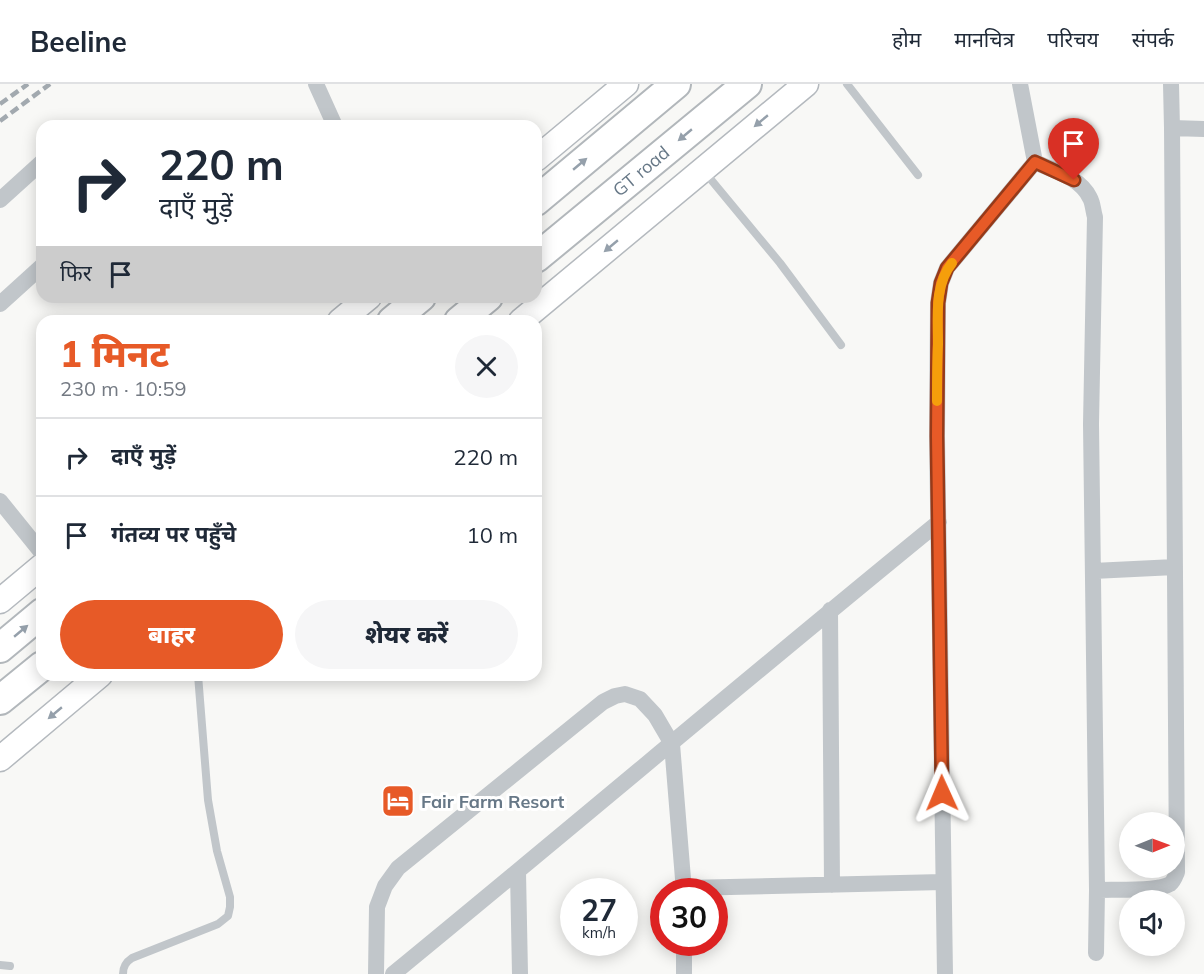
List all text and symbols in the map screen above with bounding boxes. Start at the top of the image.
text: Beeline [30,24,127,59]
text: होम [892,26,921,52]
text: मानचित्र [954,26,1014,52]
text: परिचय [1047,26,1099,52]
text: संपर्क [1132,26,1174,52]
one-way arrow [753,115,769,128]
pin [1048,118,1099,180]
icon: arrive [1057,127,1090,160]
one-way arrow [677,128,693,141]
text: 220 m [159,138,284,191]
street label: GT road [608,141,674,201]
icon: right [60,144,138,222]
one-way arrow [572,157,588,170]
text: दाएँ मुड़ें [159,190,233,224]
one-way arrow [604,239,619,252]
icon: arrive [104,258,137,291]
text: फिर [60,259,92,287]
text: 1 मिनट [60,331,169,376]
button: close [455,335,518,398]
text: 230 m · 10:59 [60,376,186,401]
icon: right [60,441,93,474]
text: दाएँ मुड़ें [111,442,176,470]
text: 220 m [453,443,518,471]
icon: arrive [60,519,93,552]
text: गंतव्य पर पहुँचे [111,520,236,548]
text: 10 m [467,521,518,549]
button: बाहर [60,600,283,669]
button: शेयर करें [295,600,518,669]
one-way arrow [13,625,28,638]
one-way arrow [47,706,63,719]
position arrow [910,761,974,825]
hotel icon: Fair Farm Resort [380,783,416,819]
place label: Fair Farm Resort [421,790,565,813]
north arrow [1119,812,1185,878]
map controls [1119,812,1185,956]
speed limit sign: 30 [650,878,728,956]
button: sound [1119,890,1185,956]
text: 27 [581,891,617,929]
text: km/h [582,923,616,942]

